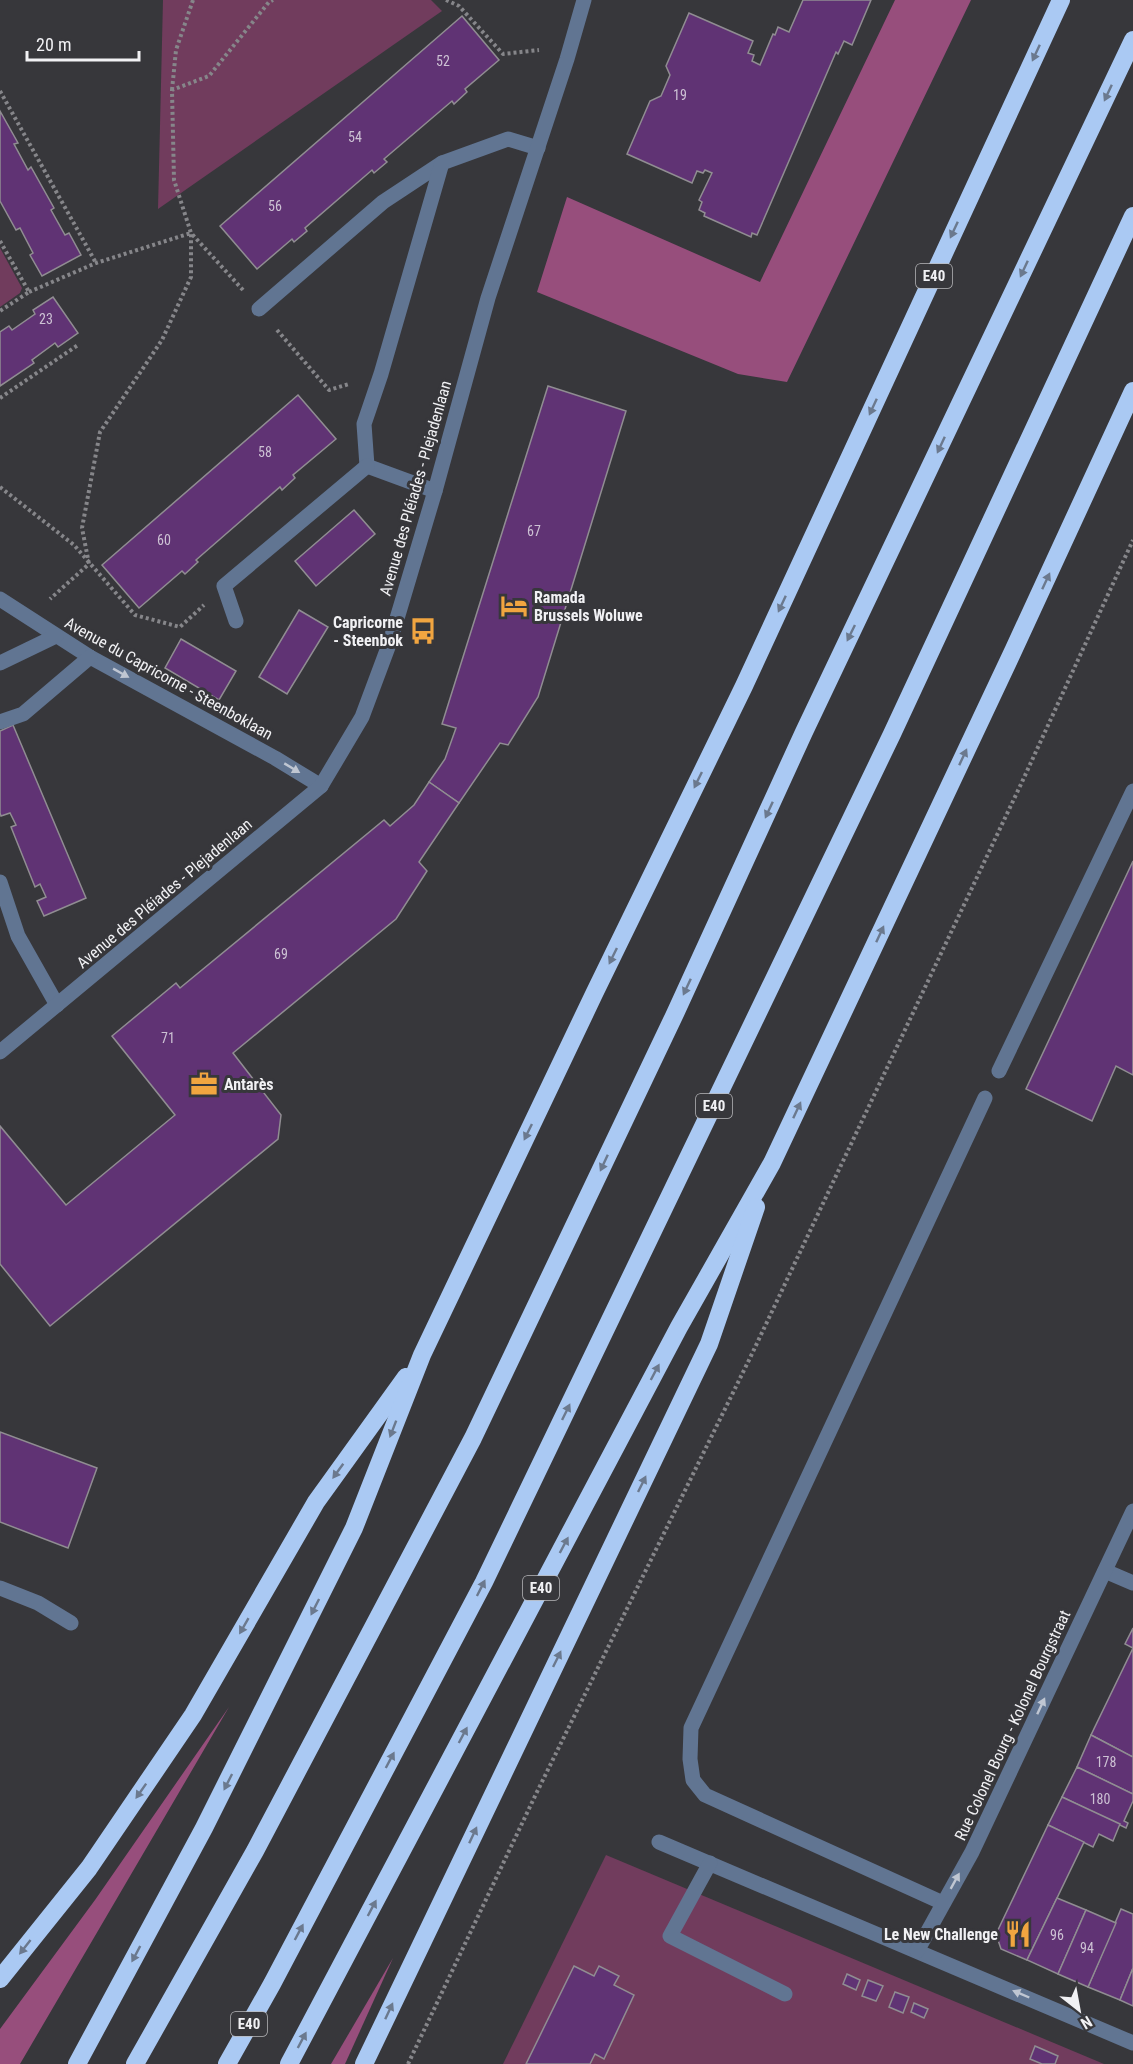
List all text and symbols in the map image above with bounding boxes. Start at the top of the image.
scale bar [27,24,140,62]
text: 20 m [36,34,71,55]
one-way arrow [1032,45,1041,62]
house number: 52 [436,53,450,69]
one-way arrow [1103,84,1112,101]
house number: 19 [673,87,687,103]
house number: 54 [348,129,362,145]
house number: 56 [268,198,282,214]
one-way arrow [950,222,959,239]
one-way arrow [1020,260,1029,277]
road number: E40 [916,264,952,288]
house number: 23 [39,311,53,327]
street label: Avenue des Pléiades - Plejadenlaan [376,378,455,598]
one-way arrow [868,399,877,416]
one-way arrow [936,437,945,454]
house number: 58 [258,444,272,460]
house number: 67 [527,523,541,539]
house number: 60 [157,532,171,548]
one-way arrow [1041,572,1050,589]
place label: Ramada Brussels Woluwe [534,588,643,625]
hotel icon: Ramada Brussels Woluwe [499,591,529,621]
one-way arrow [777,596,786,613]
street label: Avenue du Capricorne - Steenboklaan [61,613,276,744]
place label: Capricorne - Steenbok [333,613,403,650]
bus stop icon: Capricorne - Steenbok [408,616,438,646]
one-way arrow [847,624,856,641]
one-way arrow [113,668,129,679]
one-way arrow [959,749,968,766]
one-way arrow [284,763,300,774]
one-way arrow [694,772,703,789]
one-way arrow [764,801,773,818]
street label: Avenue des Pléiades - Plejadenlaan [73,815,256,972]
one-way arrow [875,925,884,942]
house number: 69 [274,946,288,962]
one-way arrow [608,947,617,964]
one-way arrow [683,978,692,995]
house number: 71 [161,1030,175,1046]
office icon: Antarès [189,1069,219,1099]
place label: Antarès [224,1075,274,1094]
road number: E40 [696,1094,732,1118]
one-way arrow [792,1101,801,1118]
one-way arrow [524,1123,533,1140]
one-way arrow [599,1155,608,1172]
one-way arrow [650,1364,660,1381]
one-way arrow [562,1404,571,1421]
one-way arrow [388,1420,397,1438]
one-way arrow [333,1463,345,1478]
one-way arrow [637,1475,646,1492]
one-way arrow [559,1536,569,1553]
road number: E40 [523,1576,559,1600]
one-way arrow [477,1579,486,1596]
one-way arrow [310,1599,319,1616]
street label: Rue Colonel Bourg - Kolonel Bourgstraat [951,1607,1074,1843]
one-way arrow [239,1617,249,1634]
one-way arrow [552,1651,562,1668]
one-way arrow [1036,1698,1045,1715]
one-way arrow [458,1727,468,1744]
one-way arrow [385,1751,395,1768]
house number: 178 [1096,1754,1116,1770]
one-way arrow [223,1773,233,1791]
one-way arrow [136,1783,147,1799]
house number: 180 [1090,1791,1110,1807]
one-way arrow [468,1826,477,1843]
one-way arrow [950,1873,960,1890]
one-way arrow [367,1899,377,1916]
restaurant icon: Le New Challenge [1003,1919,1033,1949]
one-way arrow [294,1924,304,1941]
place label: Le New Challenge [884,1925,998,1944]
house number: 96 [1050,1927,1064,1943]
one-way arrow [20,1940,32,1955]
house number: 94 [1080,1940,1094,1956]
one-way arrow [131,1946,141,1963]
north arrow [1049,1980,1109,2040]
one-way arrow [1013,1990,1030,1999]
one-way arrow [385,2003,394,2020]
road number: E40 [231,2012,267,2036]
text: N [1077,2012,1096,2033]
one-way arrow [297,2031,307,2048]

